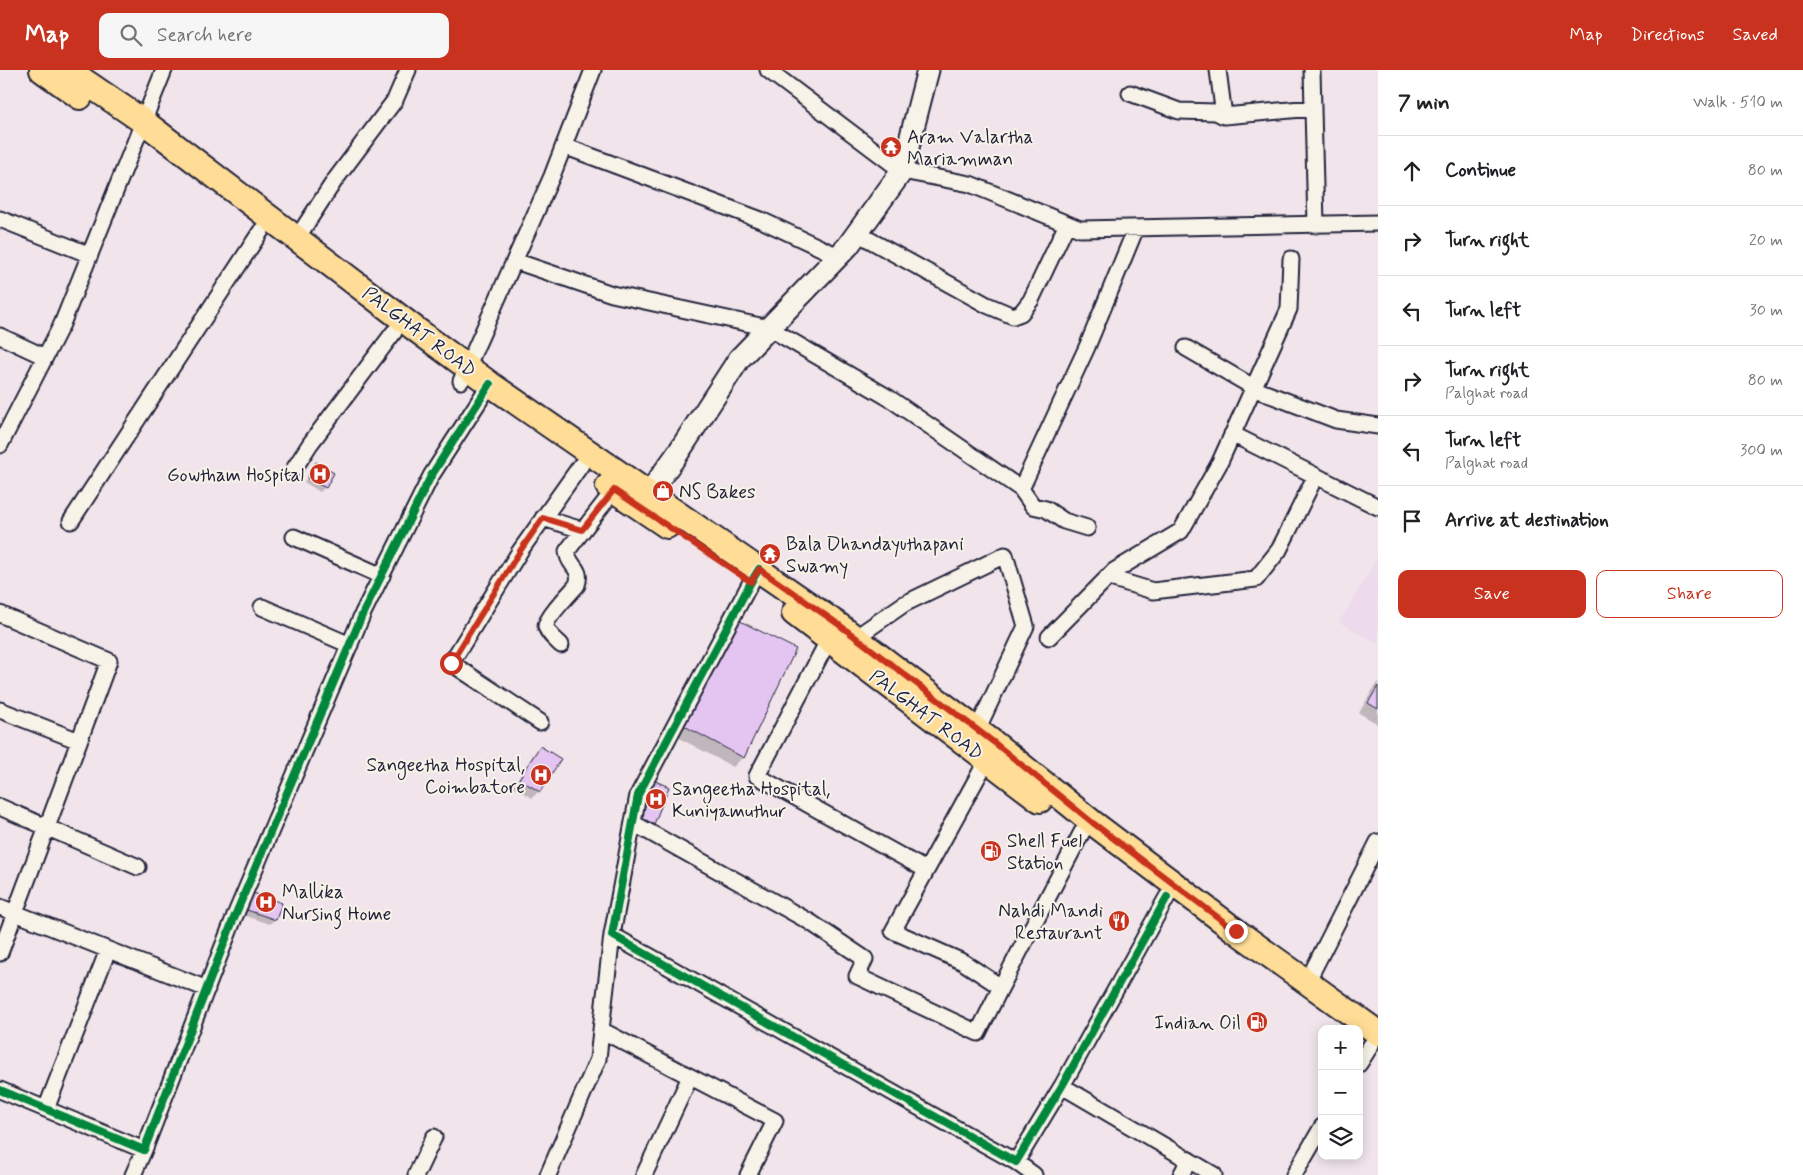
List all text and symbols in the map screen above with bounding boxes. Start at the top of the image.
search box [99,13,449,58]
text: Map [25,20,69,51]
icon: search [117,21,145,49]
text: Search here [157,23,253,48]
text: Map [1570,23,1603,47]
text: Directions [1631,23,1705,47]
text: Saved [1733,23,1778,47]
text: 7 min [1398,89,1450,117]
text: Walk · 510 m [1693,92,1783,113]
place label: Aram Valartha Mariamman [907,125,1033,172]
temple icon: Aram Valartha Mariamman [879,135,903,159]
icon: ahead [1398,157,1426,185]
text: Continue [1445,158,1516,183]
text: 80 m [1748,160,1783,181]
icon: right [1398,227,1426,255]
text: Turn right [1445,228,1529,253]
text: 20 m [1749,230,1783,251]
street label: PALGHAT ROAD [357,281,481,383]
icon: left [1398,297,1426,325]
text: Turn left [1445,298,1521,323]
text: 30 m [1750,300,1783,321]
text: Turn right [1445,358,1529,383]
icon: right [1398,367,1426,395]
text: 80 m [1748,370,1783,391]
text: Palghat road [1445,383,1528,404]
text: Turn left [1445,428,1521,453]
icon: left [1398,437,1426,465]
text: 300 m [1740,440,1783,461]
text: Palghat road [1445,453,1528,474]
hospital icon: Gowtham Hospital [308,462,332,486]
place label: Gowtham Hospital [167,463,304,488]
shop icon: NS Bakes [651,479,675,503]
place label: NS Bakes [679,480,755,505]
icon: arrive [1398,507,1426,535]
text: Arrive at destination [1445,508,1609,533]
place label: Bala Dhandayuthapani Swamy [786,532,964,580]
temple icon: Bala Dhandayuthapani Swamy [758,542,782,566]
button: Save [1398,570,1586,618]
button: Share [1596,570,1783,618]
route start [440,652,463,675]
street label: PALGHAT ROAD [864,664,988,766]
place label: Sangeetha Hospital, Coimbatore [367,753,525,800]
hospital icon: Sangeetha Hospital, Coimbatore [529,763,553,787]
place label: Sangeetha Hospital, Kuniyamuthur [672,777,830,824]
hospital icon: Sangeetha Hospital, Kuniyamuthur [644,787,668,811]
place label: Shell Fuel Station [1007,829,1082,876]
fuel station icon: Shell Fuel Station [979,839,1003,863]
place label: Mallika Nursing Home [282,880,391,930]
hospital icon: Mallika Nursing Home [254,890,278,914]
place label: Nahdi Mandi Restaurant [998,899,1103,946]
restaurant icon: Nahdi Mandi Restaurant [1107,909,1131,933]
route end [1225,920,1248,943]
fuel station icon: Indian Oil [1245,1010,1269,1034]
place label: Indian Oil [1154,1011,1241,1036]
map controls [1318,1025,1363,1160]
button: + [1318,1025,1363,1070]
button: − [1318,1070,1363,1115]
button: layers [1318,1115,1363,1160]

